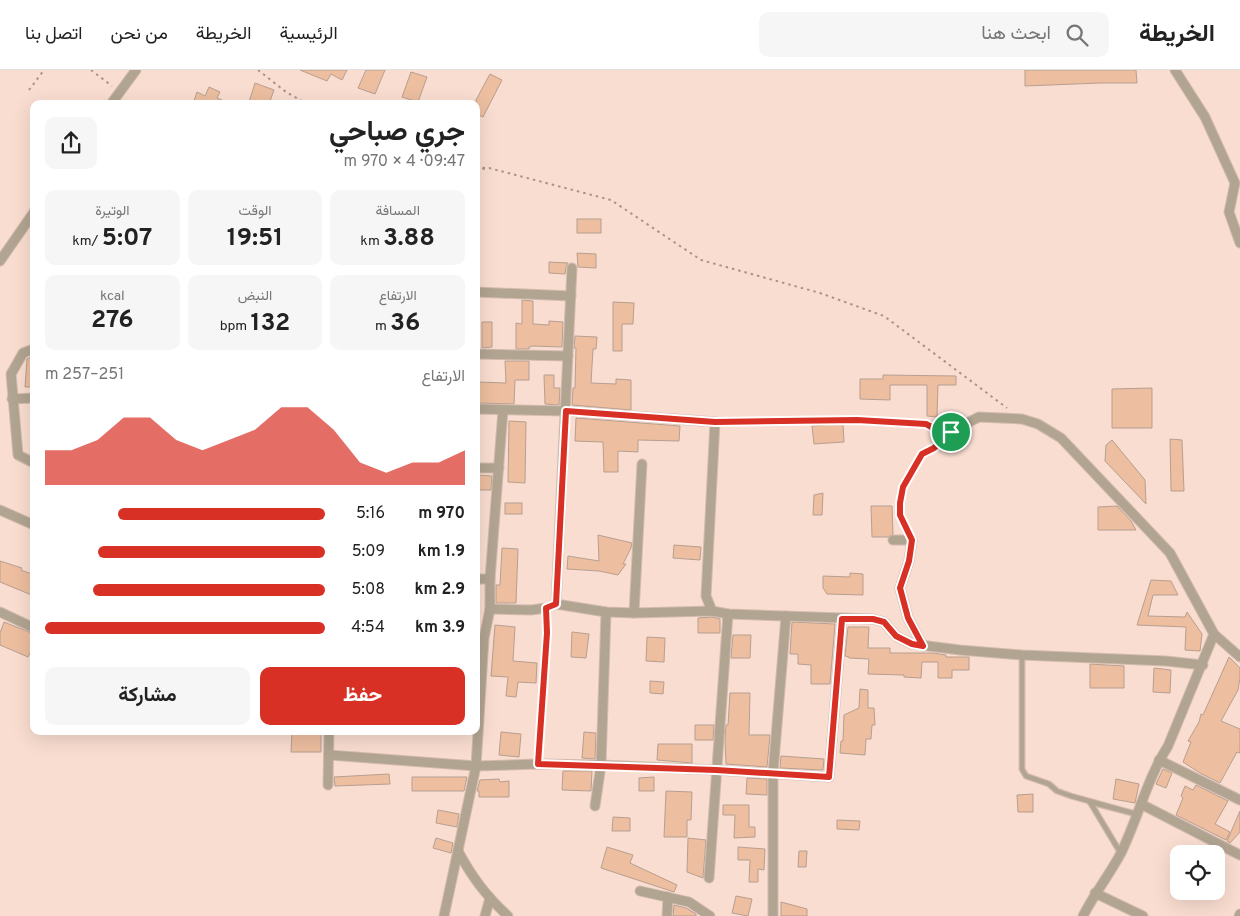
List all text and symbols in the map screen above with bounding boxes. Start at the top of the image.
search box [759,12,1109,57]
text: الخريطة [1139,20,1215,50]
icon: search [1063,21,1091,49]
text: ابحث هنا [981,22,1051,46]
text: اتصل بنا [25,23,83,46]
text: من نحن [111,23,168,46]
text: الخريطة [196,23,251,46]
text: الرئيسية [279,23,338,46]
text: جري صباحي [329,115,465,151]
button: share [45,117,97,169]
text: 09:47 · 4 × 970 m [344,152,465,172]
text: الوتيرة [95,203,129,220]
text: الوقت [239,203,271,220]
text: المسافة [375,203,420,220]
text: 5:07 [102,223,152,255]
text: 19:51 [227,223,283,255]
text: 3.88 [383,223,435,255]
text: /km [72,233,102,250]
text: km [360,233,383,250]
text: kcal [100,288,125,305]
text: النبض [238,288,272,305]
text: الارتفاع [379,288,417,305]
text: 276 [91,305,134,337]
text: 132 [251,308,290,340]
text: 36 [390,308,420,340]
text: bpm [220,318,251,335]
text: m [375,318,390,335]
text: 251–257 m [45,365,124,385]
text: الارتفاع [422,367,465,387]
pin [930,411,972,453]
icon: arrive [937,418,965,446]
text: 5:16 [356,504,385,524]
text: 970 m [418,504,465,524]
text: 5:09 [352,542,385,562]
text: 1.9 km [418,542,465,562]
text: 5:08 [351,580,385,600]
text: 2.9 km [414,580,465,600]
text: 4:54 [351,618,385,638]
text: 3.9 km [415,618,465,638]
button: مشاركة [45,667,250,725]
button: حفظ [260,667,465,725]
map controls [1170,845,1225,900]
button: locate [1170,845,1225,900]

